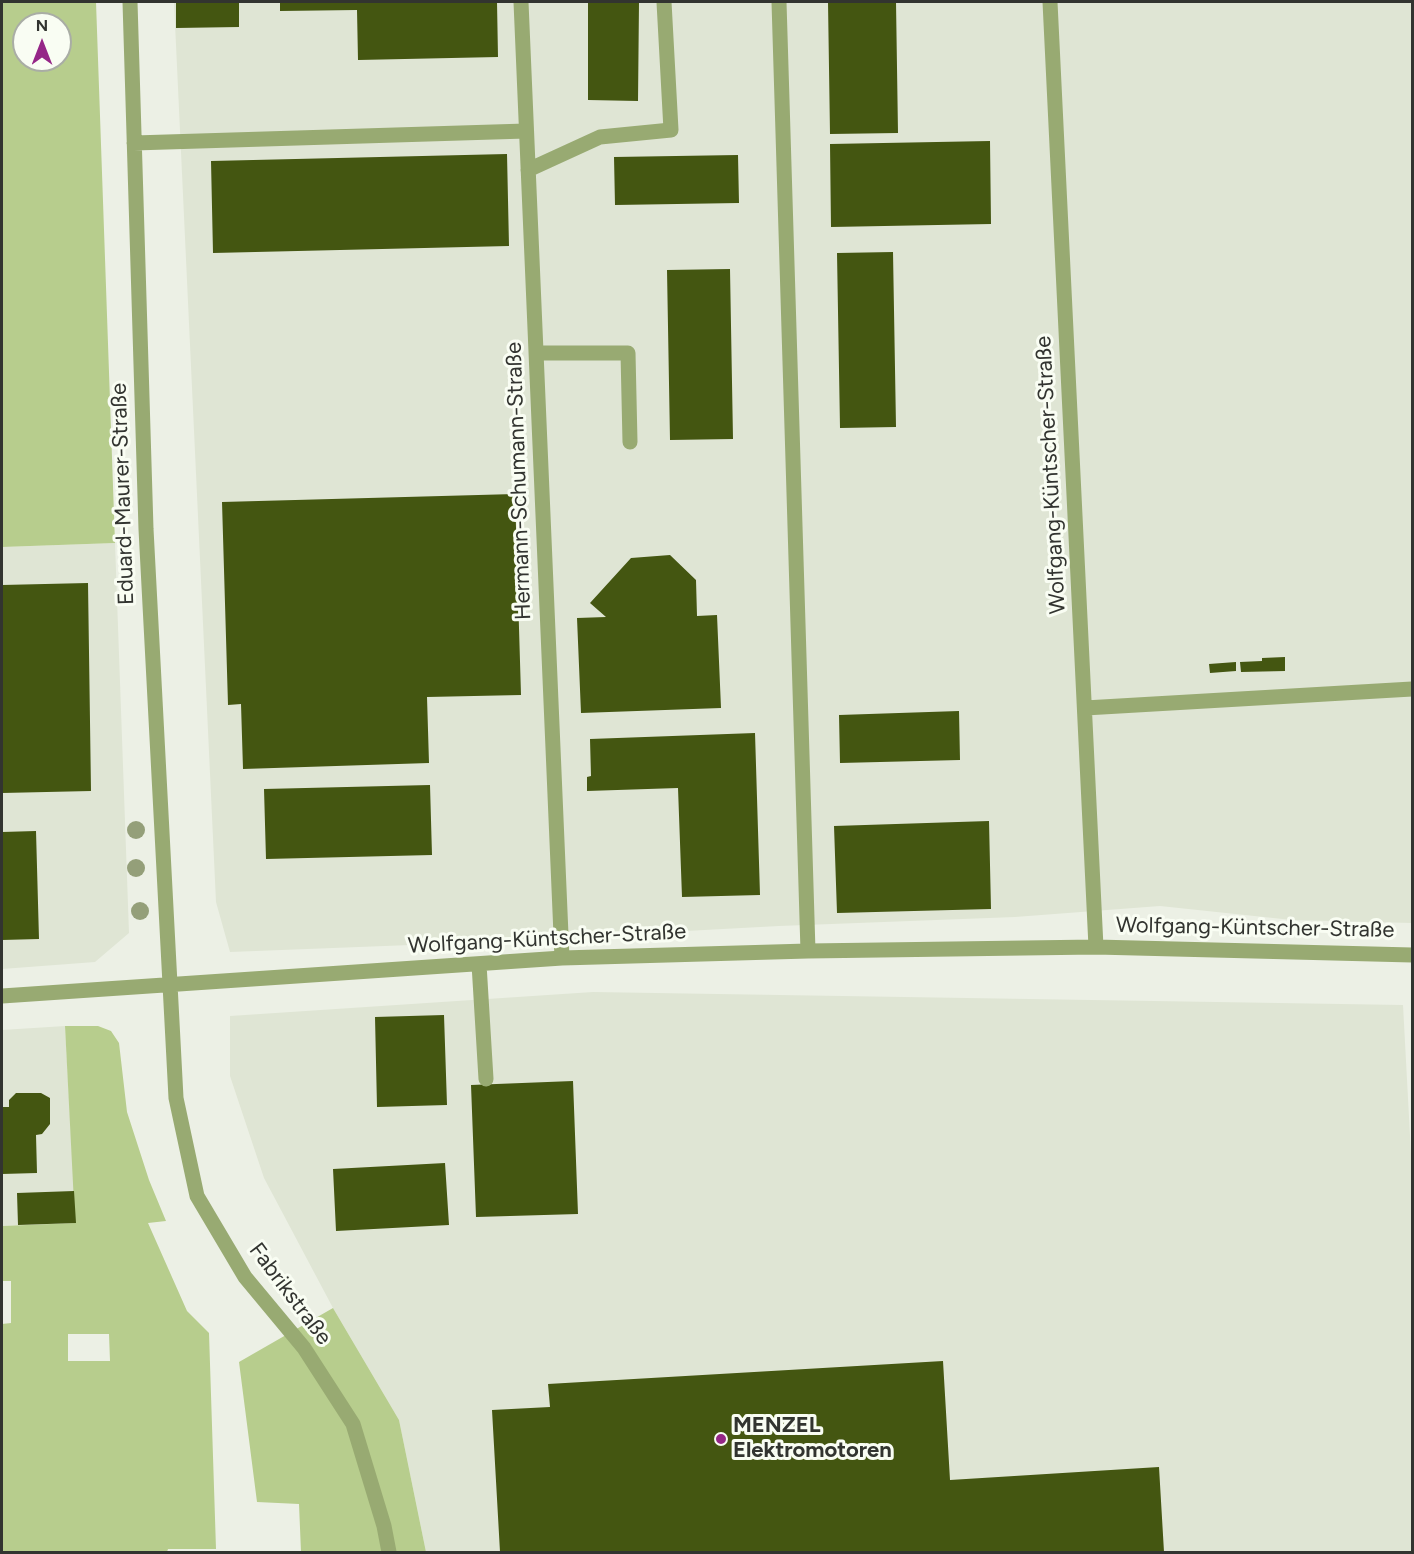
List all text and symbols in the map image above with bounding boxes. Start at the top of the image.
north arrow [12,12,72,72]
text: N [36,16,48,35]
street label: Wolfgang-Küntscher-Straße [1031,335,1071,615]
street label: Hermann-Schumann-Straße [501,342,537,620]
street label: Eduard-Maurer-Straße [106,383,140,605]
street label: Wolfgang-Küntscher-Straße [1116,912,1394,944]
street label: Wolfgang-Küntscher-Straße [407,919,687,959]
street label: Fabrikstraße [243,1238,337,1350]
place label: MENZEL Elektromotoren [733,1413,892,1464]
marker: MENZEL Elektromotoren [714,1432,728,1446]

